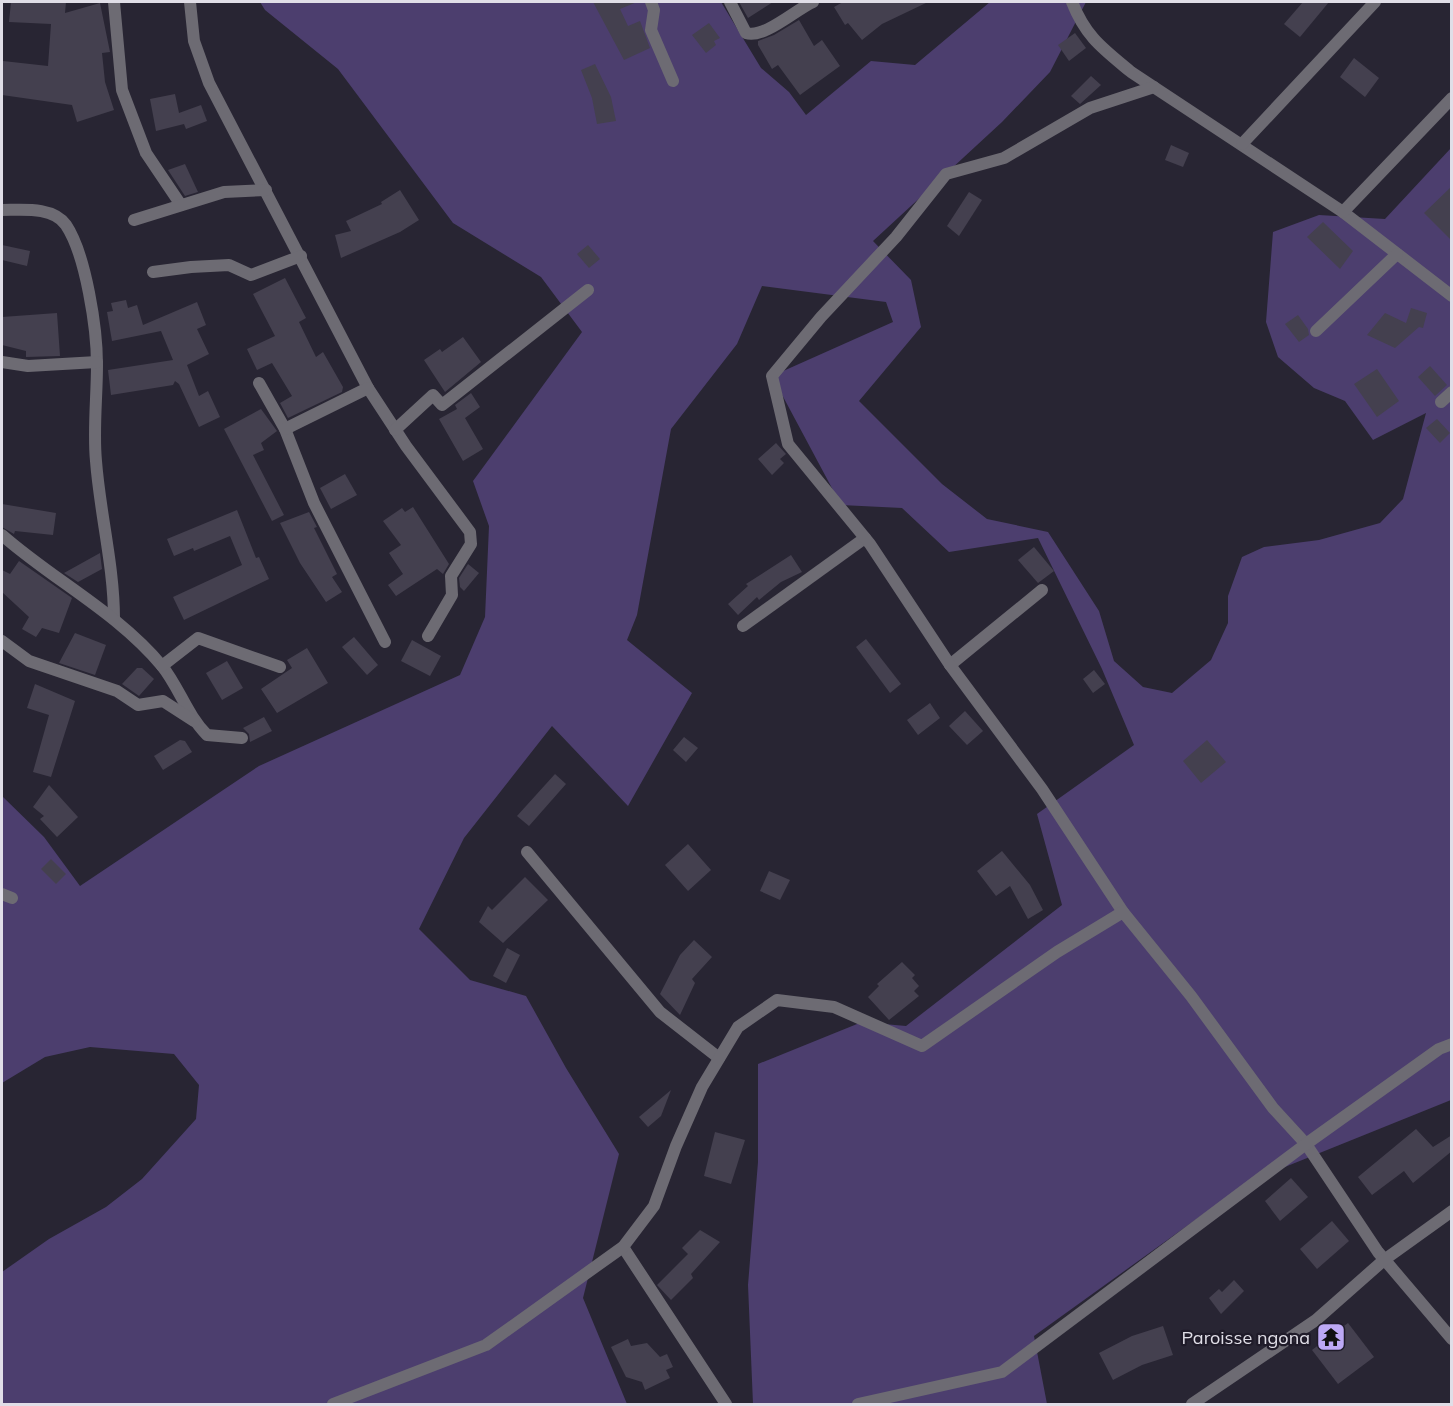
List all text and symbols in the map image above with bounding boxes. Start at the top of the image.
temple icon: Paroisse ngona [1315,1321,1347,1353]
place label: Paroisse ngona [1182,1326,1310,1349]

